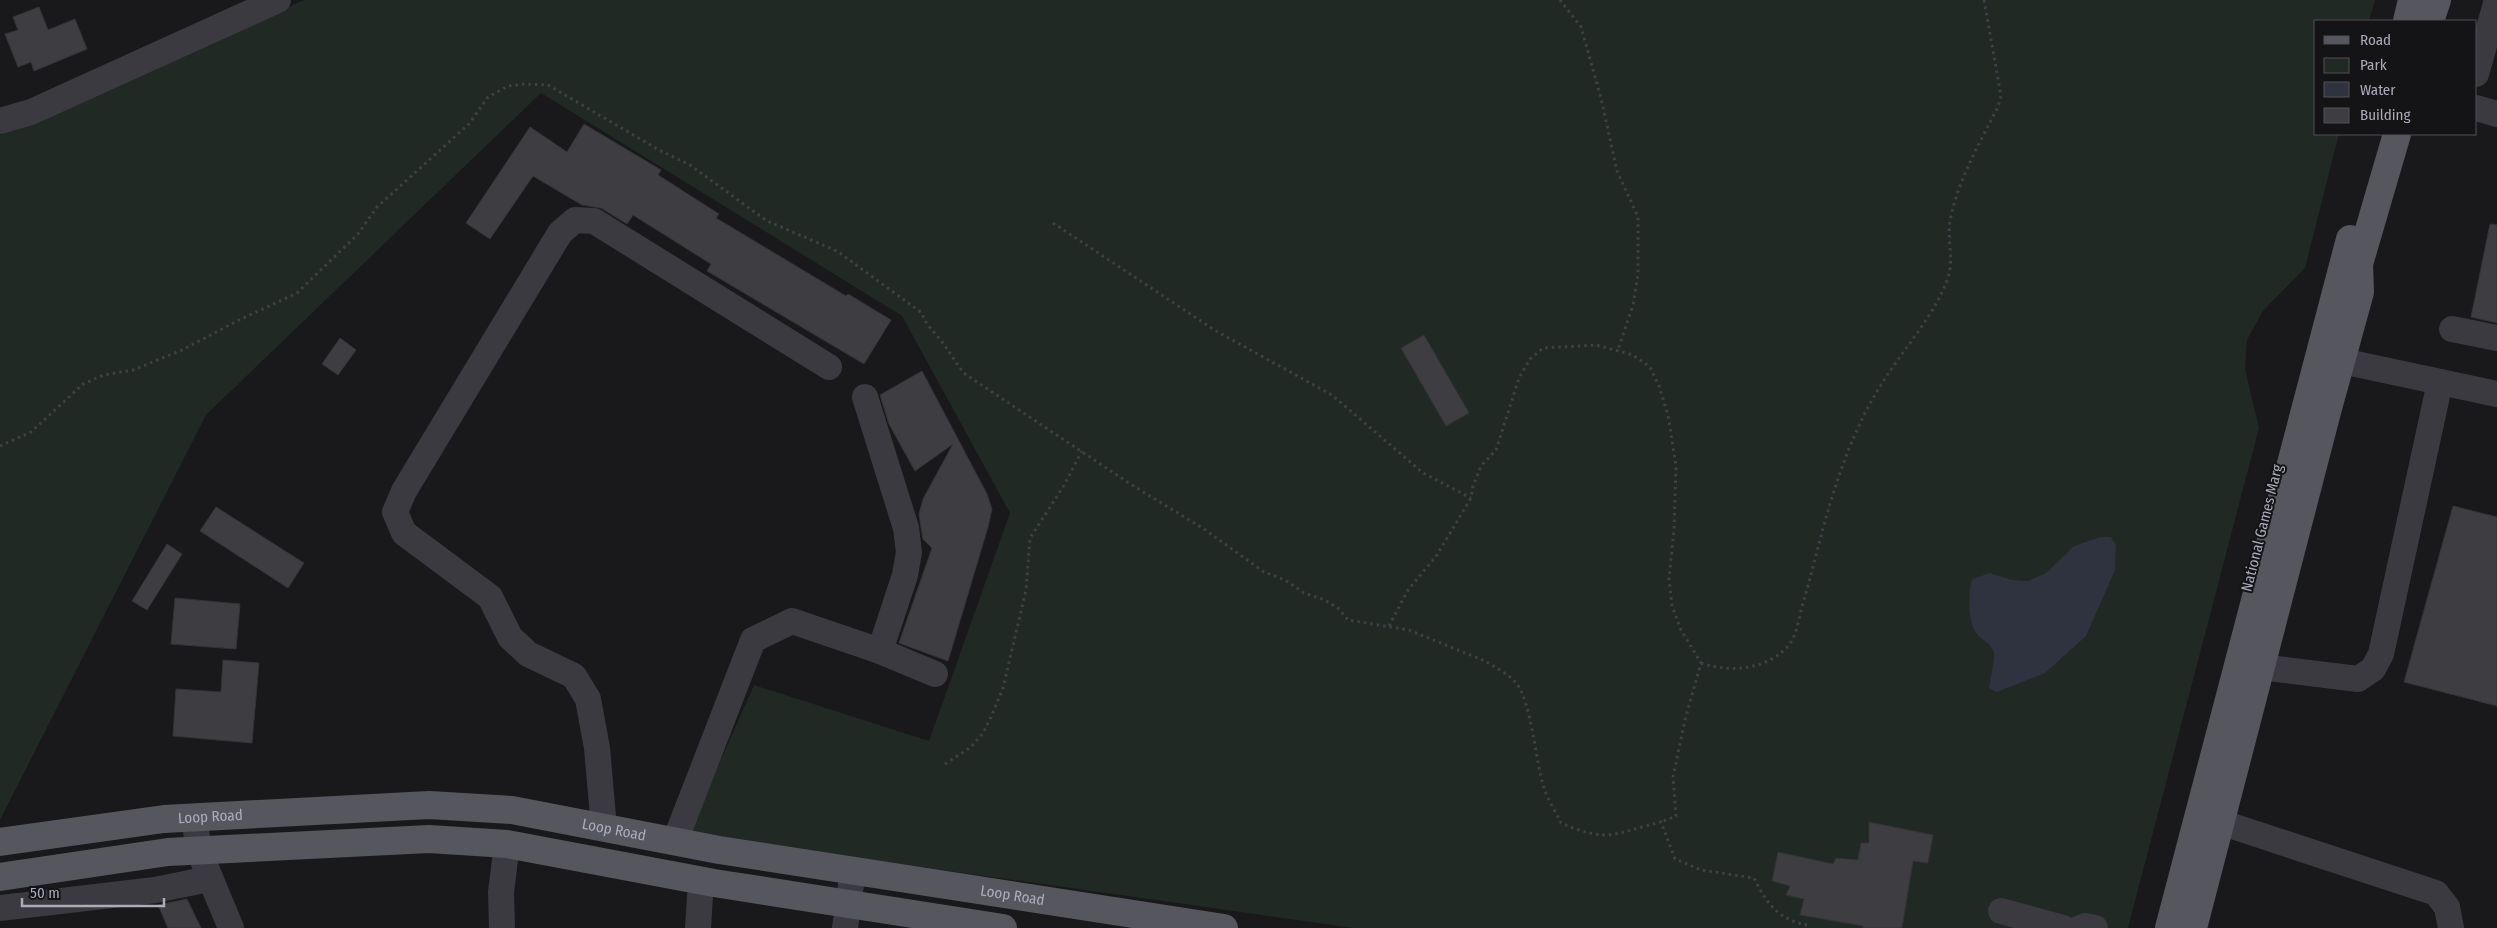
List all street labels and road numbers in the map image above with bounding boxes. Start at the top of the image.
street label: National Games Marg [2237,462,2287,594]
street label: Loop Road [178,806,243,827]
street label: Loop Road [580,815,647,845]
street label: Loop Road [979,882,1046,909]

